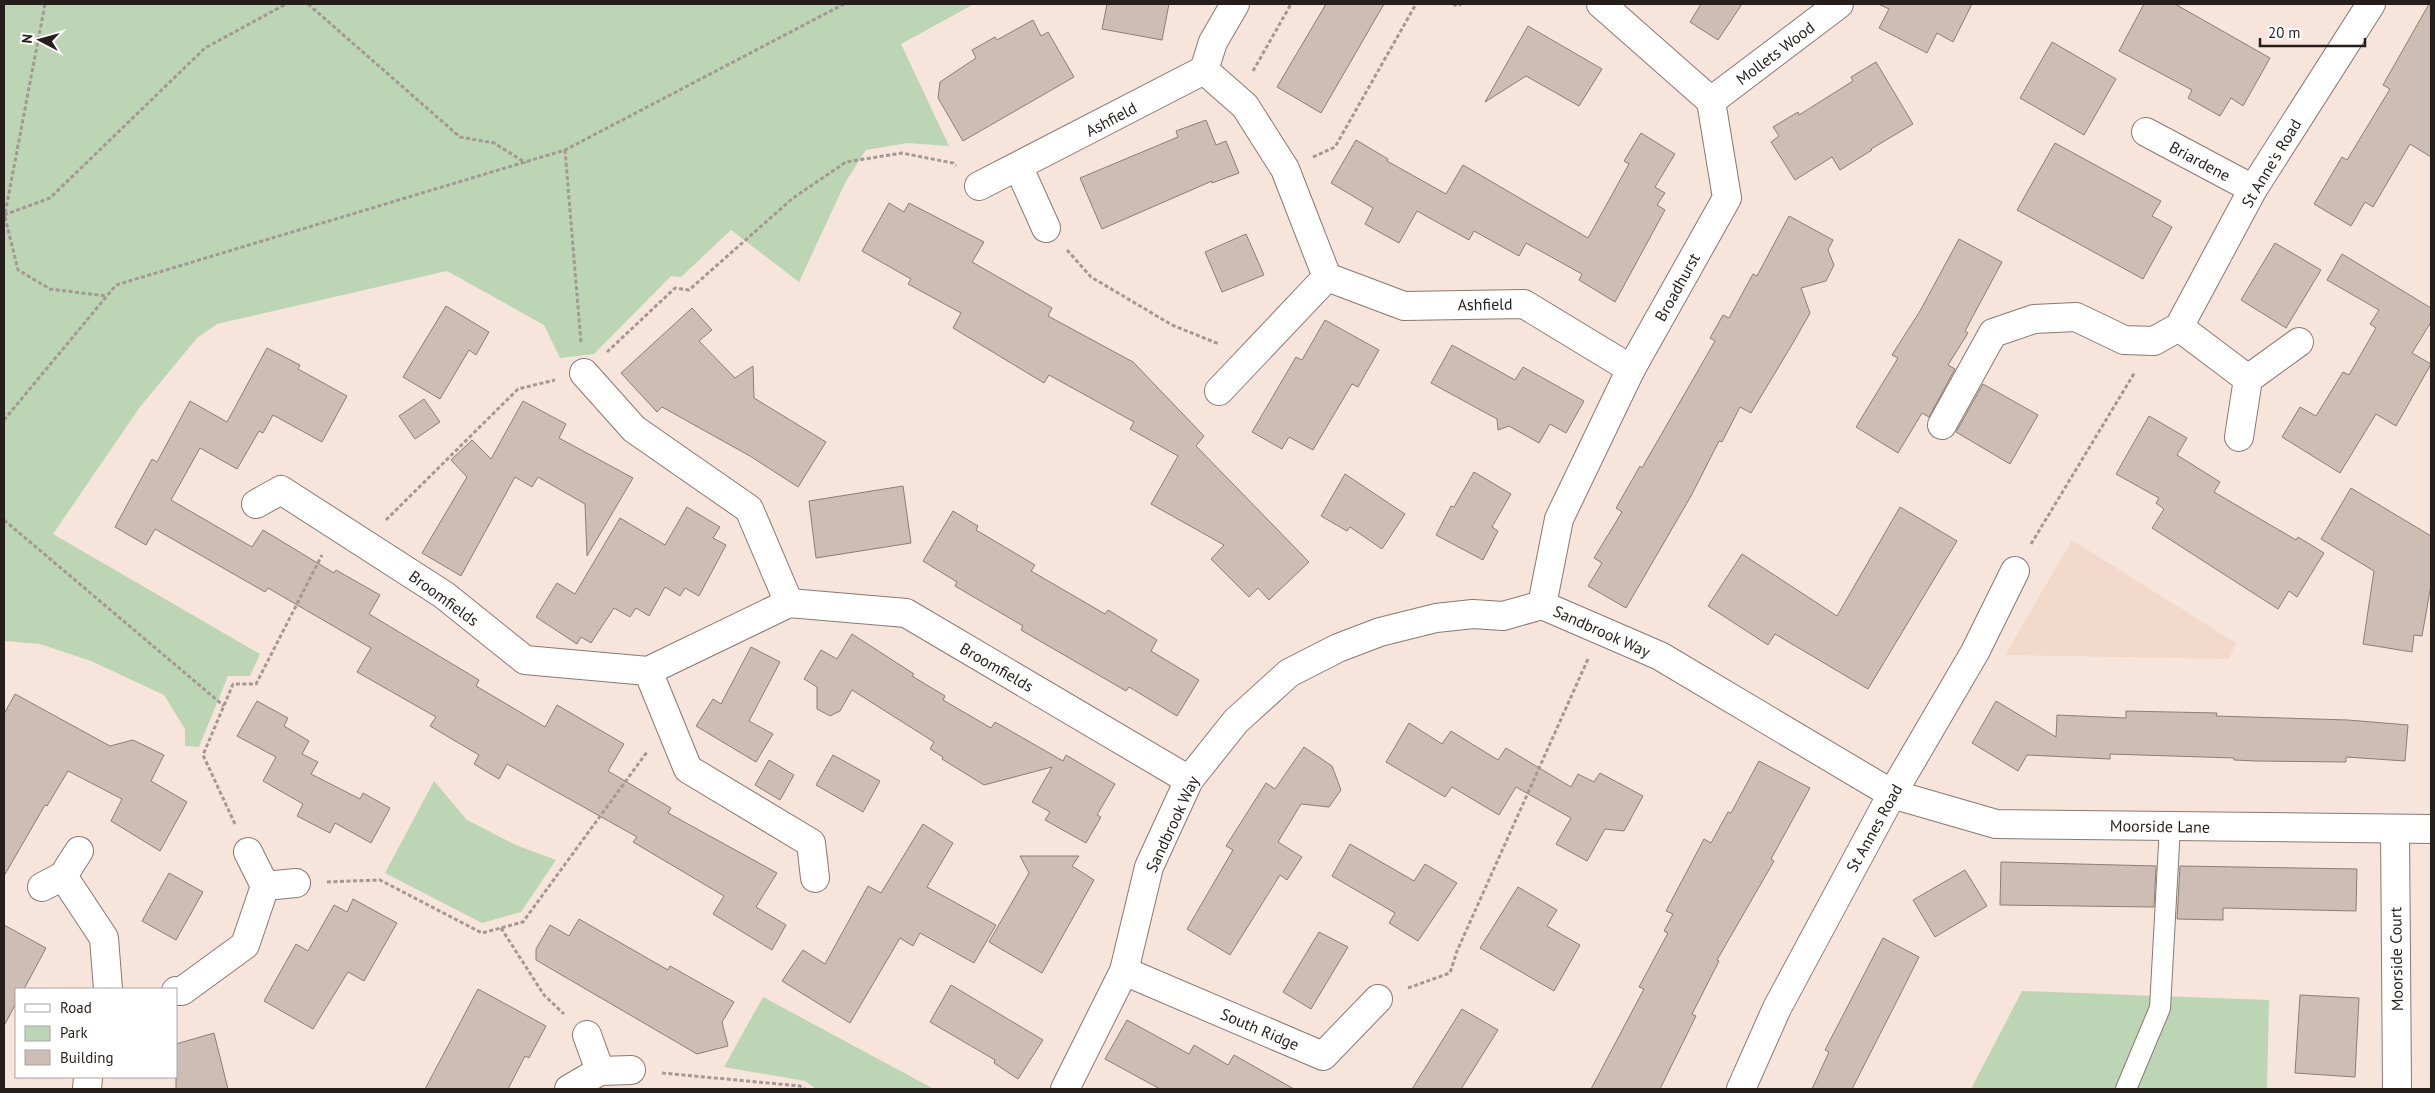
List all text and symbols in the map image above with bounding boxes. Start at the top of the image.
north arrow [15,15,65,65]
scale bar [2260,15,2365,47]
street label: Mollets Wood [1732,17,1818,89]
text: 20 m [2268,23,2301,42]
text: N [18,33,37,44]
street label: Ashfield [1082,97,1140,141]
street label: St Anne's Road [2237,115,2305,211]
street label: Briardene [2166,137,2234,185]
street label: Broadhurst [1650,249,1704,325]
street label: Ashfield [1457,294,1513,314]
street label: Broomfields [405,566,483,630]
street label: Sandbrook Way [1550,601,1654,662]
street label: Broomfields [957,638,1038,696]
street label: Sandbrook Way [1141,772,1203,875]
street label: St Annes Road [1842,780,1906,876]
street label: Moorside Lane [2110,815,2210,837]
street label: Moorside Court [2385,906,2407,1011]
legend [15,988,178,1078]
text: Road [60,998,92,1017]
street label: South Ridge [1218,1004,1302,1054]
text: Park [60,1023,88,1042]
text: Building [60,1048,114,1067]

